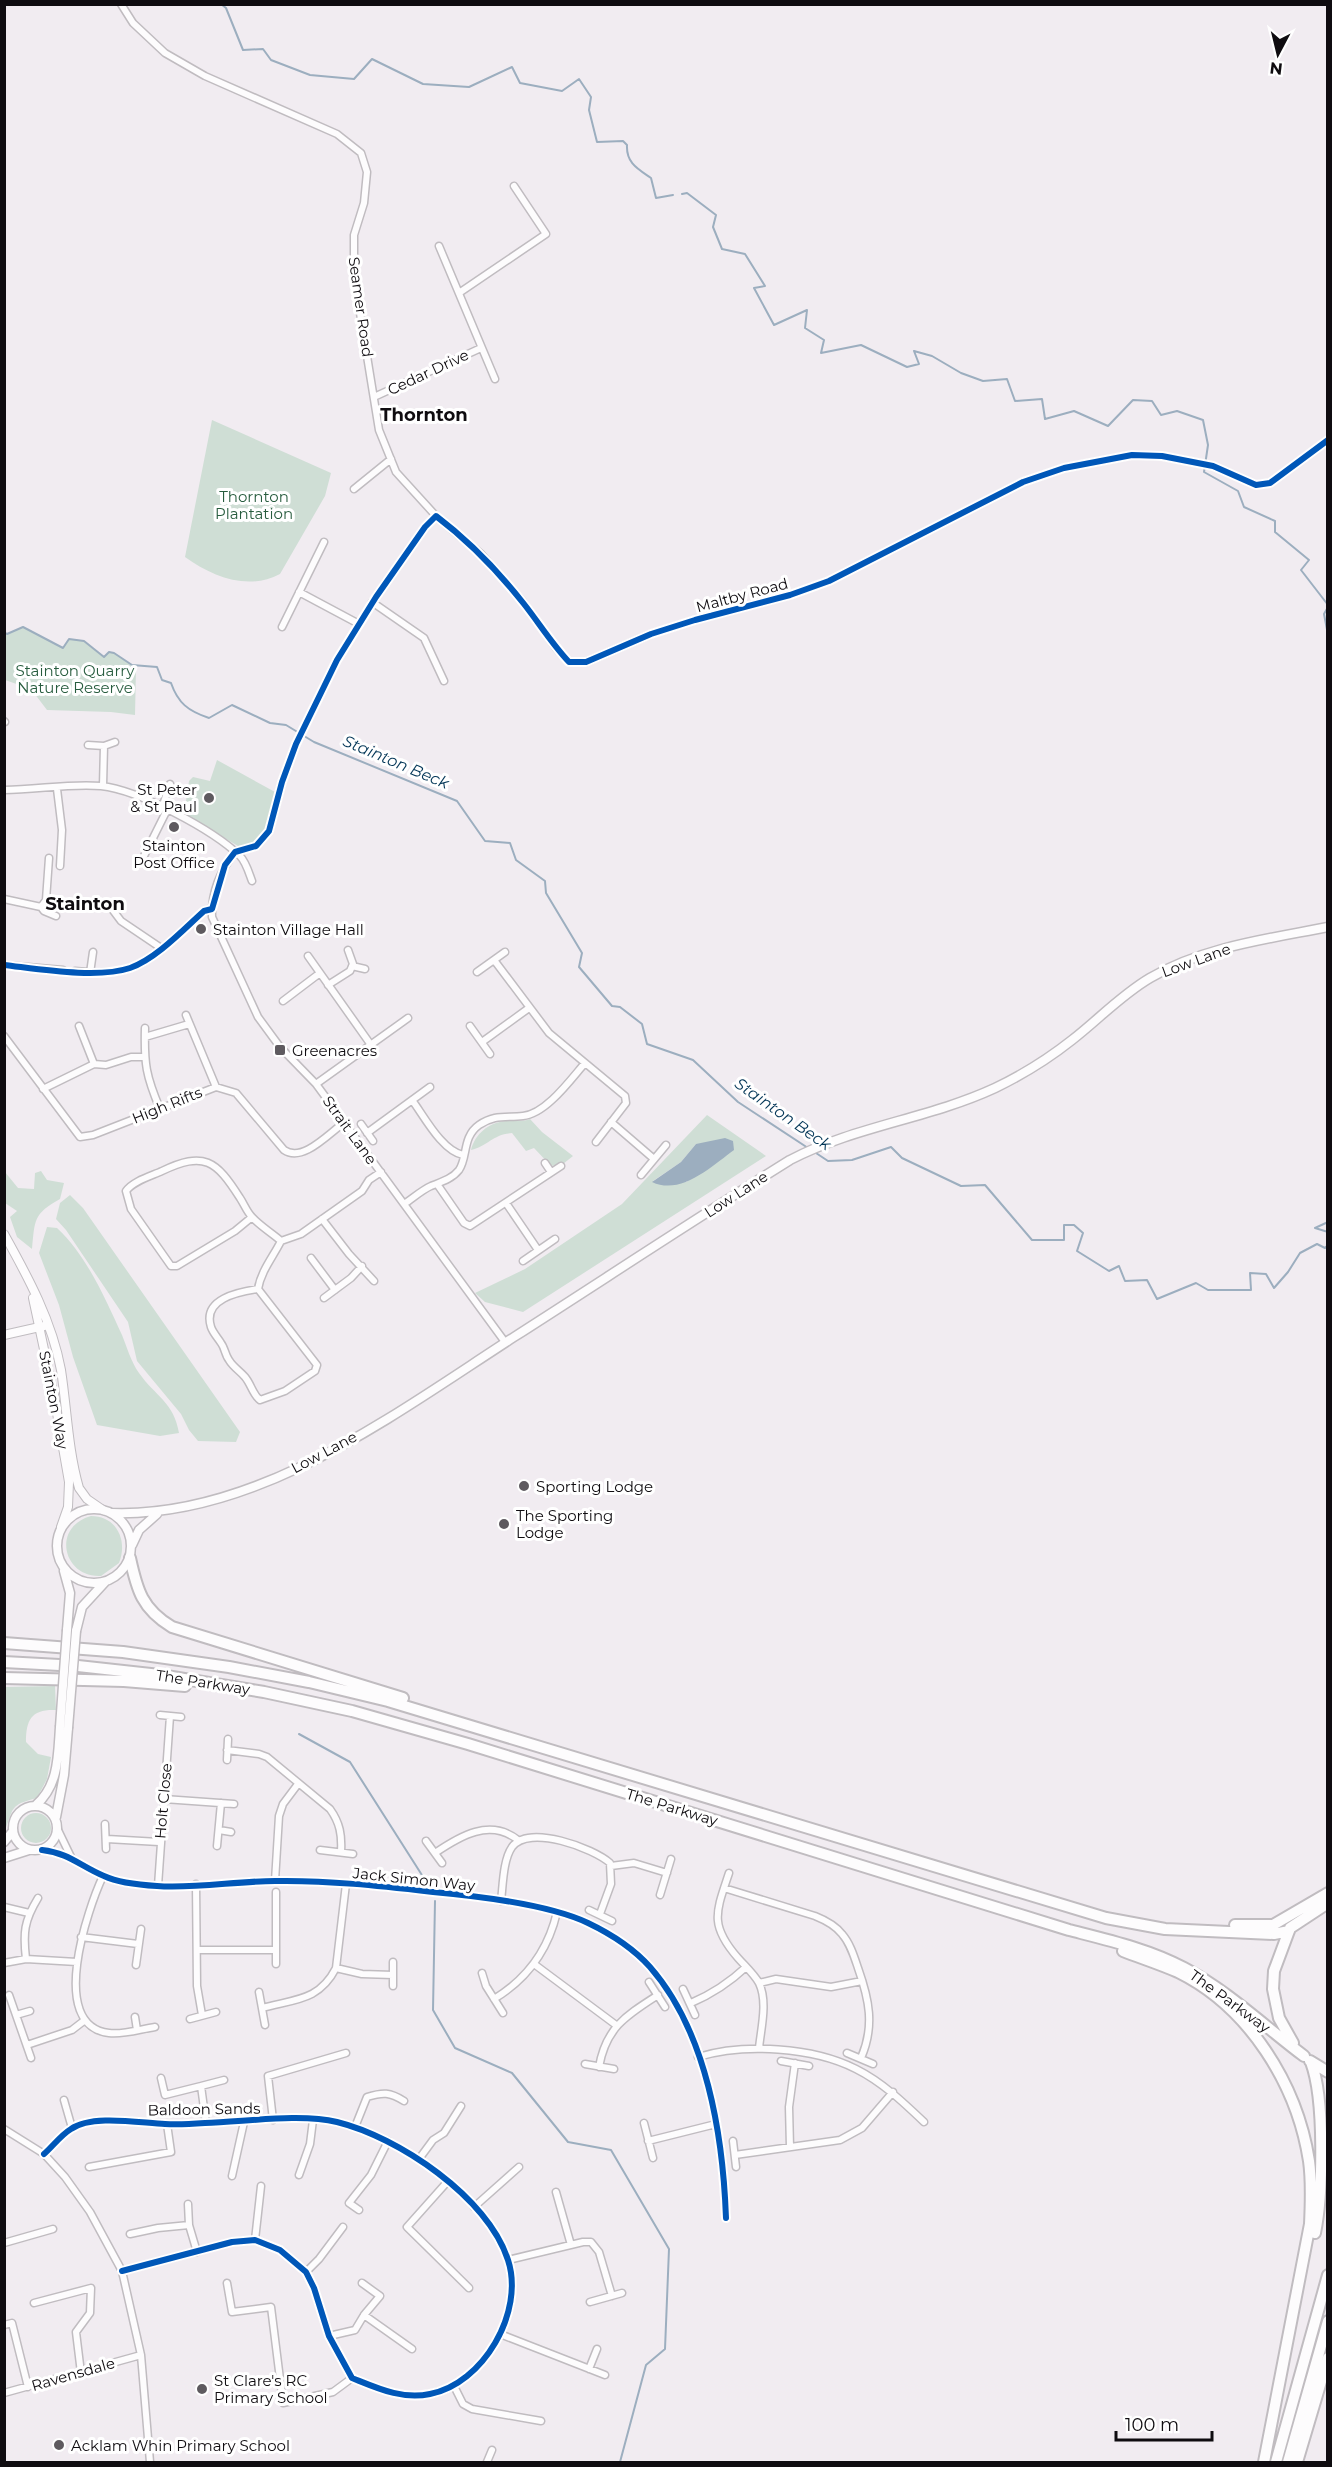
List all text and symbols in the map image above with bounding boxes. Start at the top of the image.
north arrow [1248,24,1308,84]
text: N [1269,58,1284,79]
street label: Seamer Road [345,256,377,358]
street label: Cedar Drive [384,345,472,399]
district label: Thornton [380,404,468,426]
park label: Thornton Plantation [215,487,293,523]
street label: Maltby Road [694,574,790,616]
park label: Stainton Quarry Nature Reserve [16,661,135,697]
water label: Stainton Beck [340,731,453,793]
place label: St Peter & St Paul [130,780,197,816]
marker: St Peter & St Paul [202,791,216,805]
marker: Stainton Post Office [167,820,181,834]
place label: Stainton Post Office [133,836,215,872]
district label: Stainton [45,893,125,915]
place label: Stainton Village Hall [213,920,364,939]
marker: Stainton Village Hall [194,922,208,936]
street label: Low Lane [1159,939,1233,981]
place label: Greenacres [292,1041,377,1060]
marker: Greenacres [273,1043,287,1057]
water label: Stainton Beck [731,1074,836,1155]
street label: High Rifts [129,1082,205,1128]
street label: Strait Lane [319,1092,381,1168]
street label: Low Lane [701,1166,771,1222]
street label: Stainton Way [35,1349,73,1452]
street label: Low Lane [288,1427,360,1477]
place label: Sporting Lodge [536,1477,653,1496]
marker: Sporting Lodge [517,1479,531,1493]
place label: The Sporting Lodge [516,1506,613,1542]
marker: The Sporting Lodge [497,1517,511,1531]
street label: The Parkway [155,1665,252,1699]
street label: Holt Close [150,1762,176,1840]
street label: The Parkway [624,1784,721,1830]
street label: Jack Simon Way [351,1863,477,1895]
street label: The Parkway [1186,1965,1275,2037]
street label: Baldoon Sands [147,2099,261,2119]
street label: Ravensdale [29,2353,117,2395]
place label: St Clare's RC Primary School [214,2371,328,2407]
marker: St Clare's RC Primary School [195,2382,209,2396]
scale bar [1116,2404,1212,2442]
text: 100 m [1125,2414,1179,2436]
place label: Acklam Whin Primary School [71,2436,290,2455]
marker: Acklam Whin Primary School [52,2438,66,2452]

